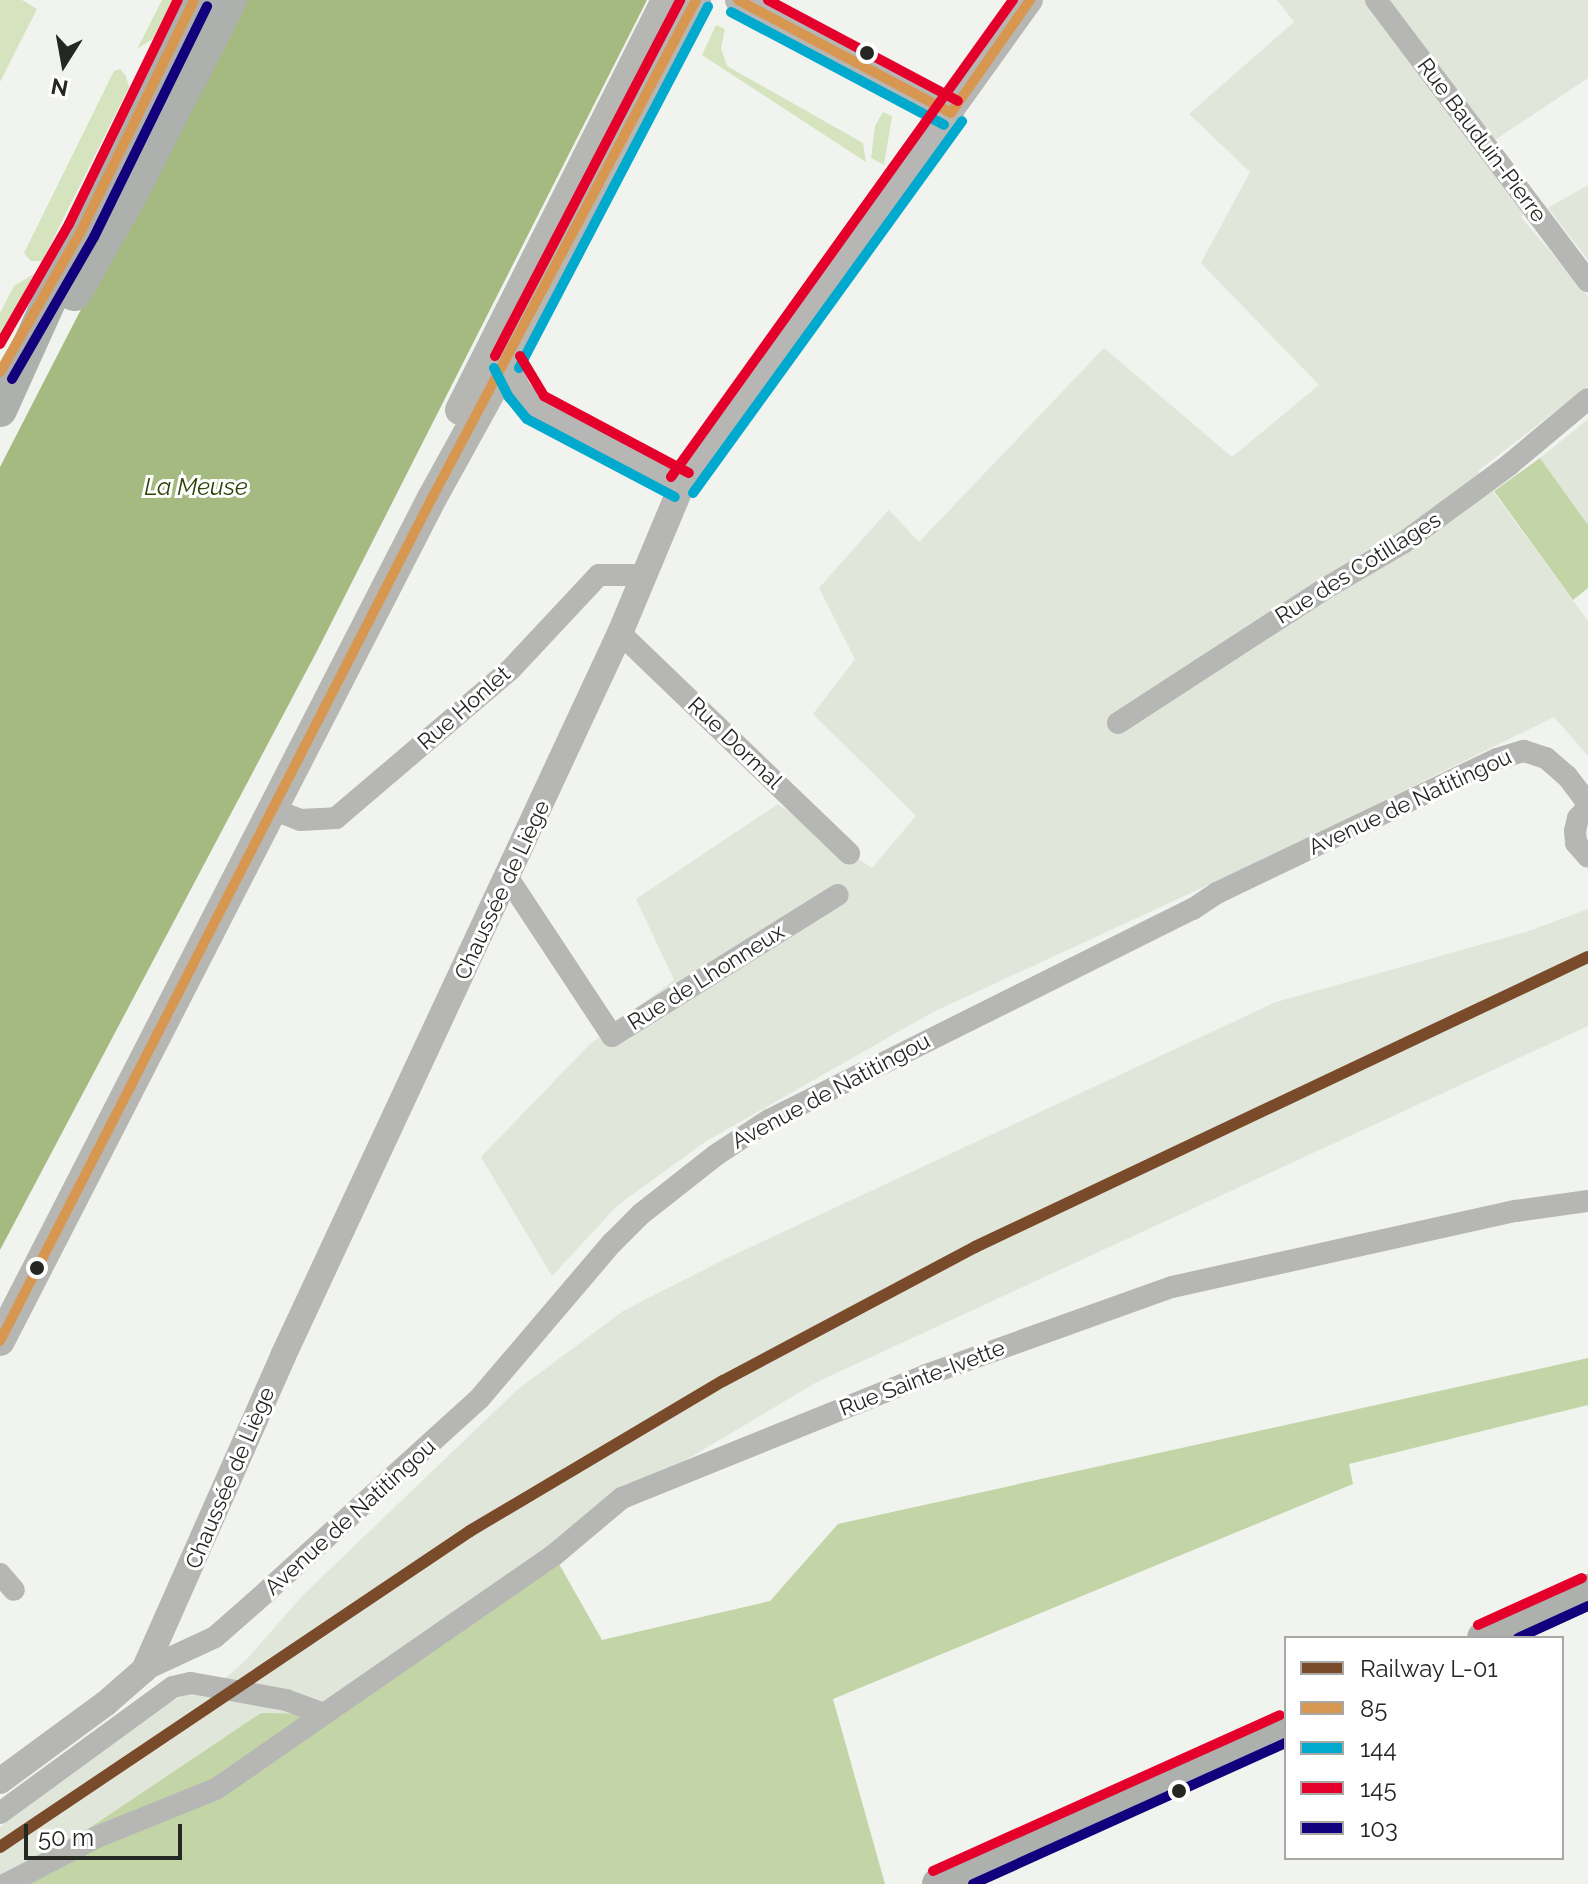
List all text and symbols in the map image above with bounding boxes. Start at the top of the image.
north arrow [24,24,104,104]
unlabelled marker [859,45,875,61]
street label: Rue Bauduin-Pierre [1412,53,1552,227]
text: N [49,73,70,102]
water label: La Meuse [144,473,248,501]
street label: Rue des Cotillages [1270,506,1446,630]
street label: Rue Honlet [412,661,516,755]
street label: Rue Dormal [682,692,788,794]
street label: Avenue de Natitingou [1304,743,1516,861]
street label: Chaussée de Liège [449,796,555,984]
street label: Rue de Lhonneux [623,918,789,1036]
street label: Avenue de Natitingou [727,1028,935,1154]
unlabelled marker [29,1260,45,1276]
street label: Rue Sainte-Ivette [836,1334,1008,1422]
street label: Chaussée de Liège [180,1383,280,1573]
street label: Avenue de Natitingou [259,1433,441,1601]
legend [1284,1636,1564,1860]
text: Railway L-01 [1360,1654,1498,1683]
text: 85 [1360,1694,1387,1723]
text: 144 [1360,1734,1396,1763]
text: 145 [1360,1774,1396,1803]
unlabelled marker [1171,1783,1187,1799]
scale bar [28,1808,186,1858]
text: 103 [1360,1814,1398,1843]
text: 50 m [38,1823,94,1852]

